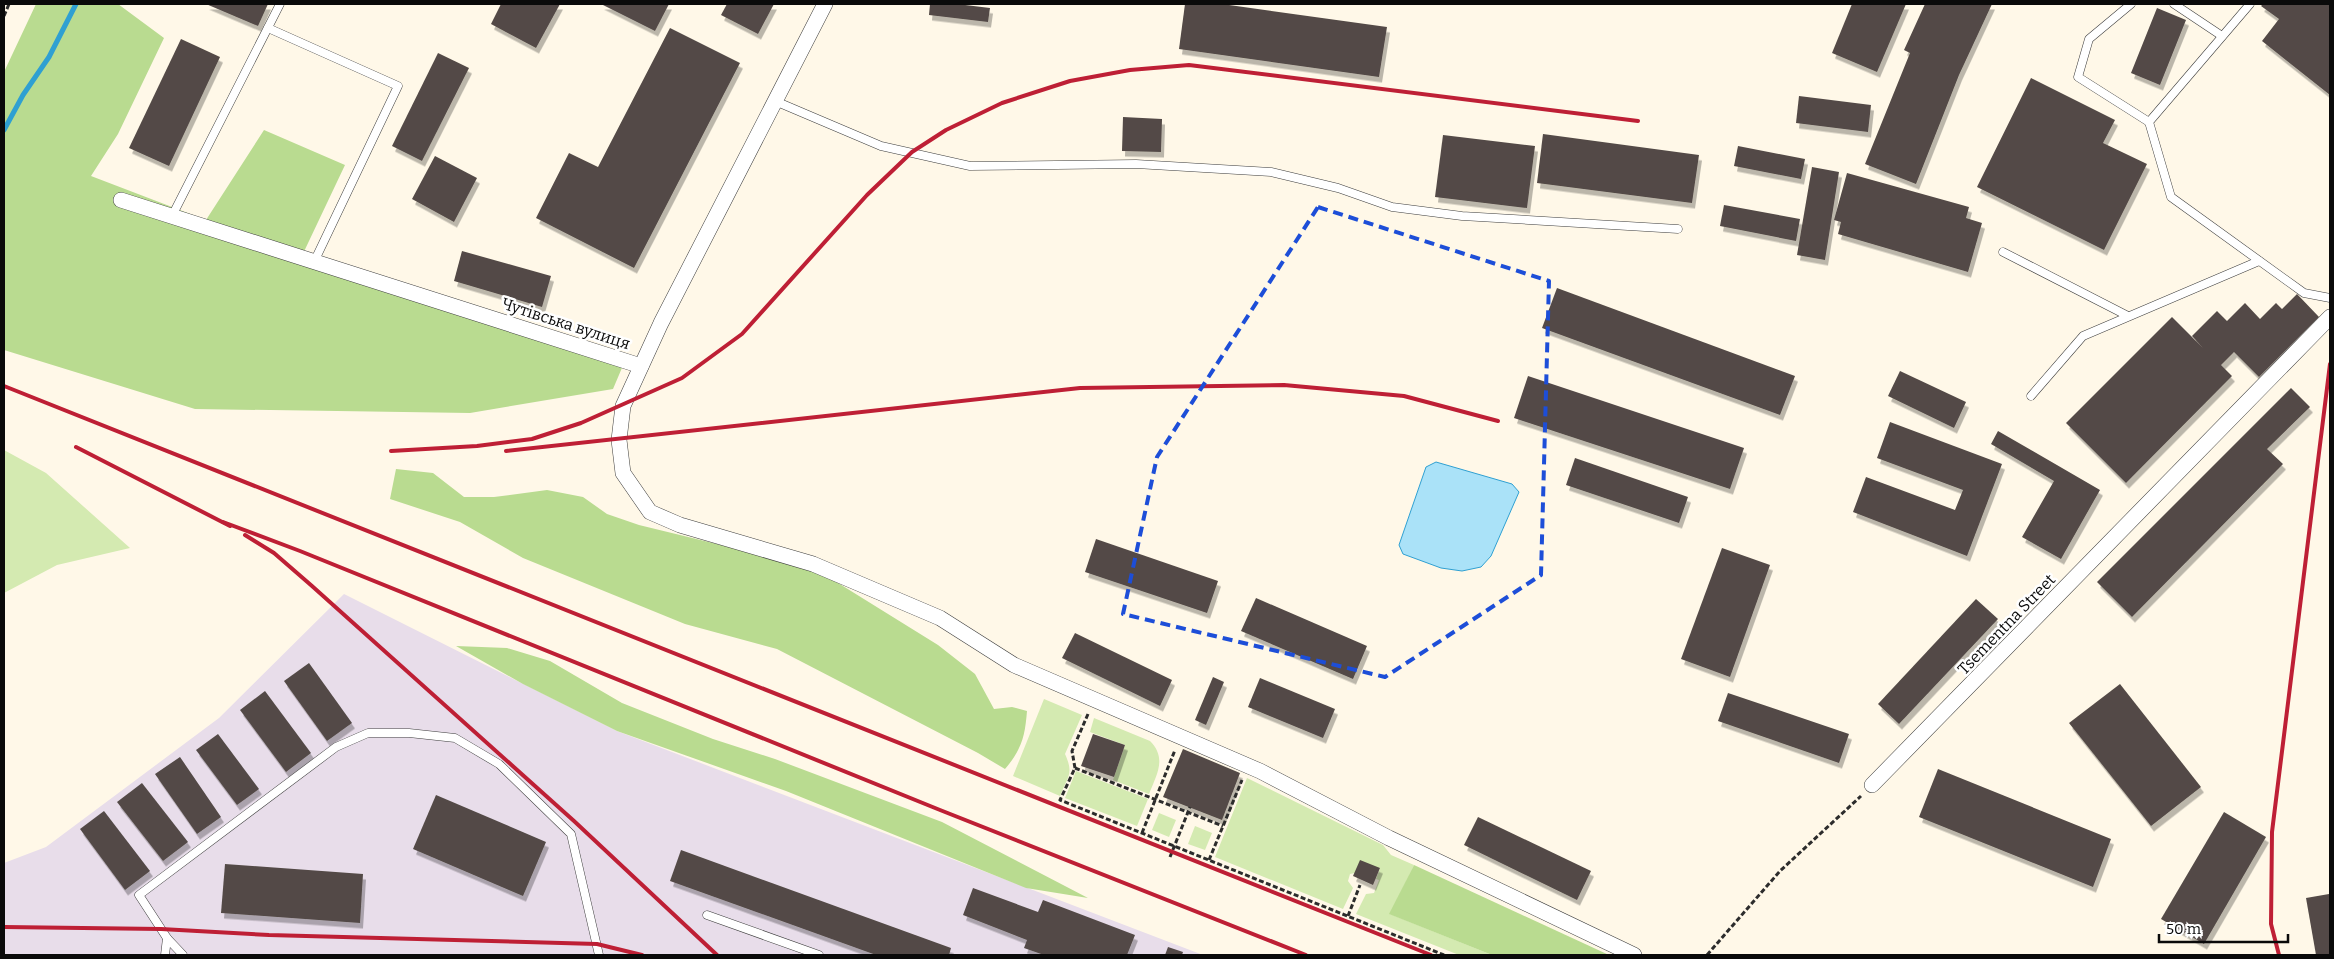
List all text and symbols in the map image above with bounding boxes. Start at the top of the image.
street label: Чутівська вулиця [499,294,633,353]
street label: Tsementna Street [1954,570,2059,679]
scale bar [2159,912,2288,944]
text: 50 m [2166,920,2202,938]

